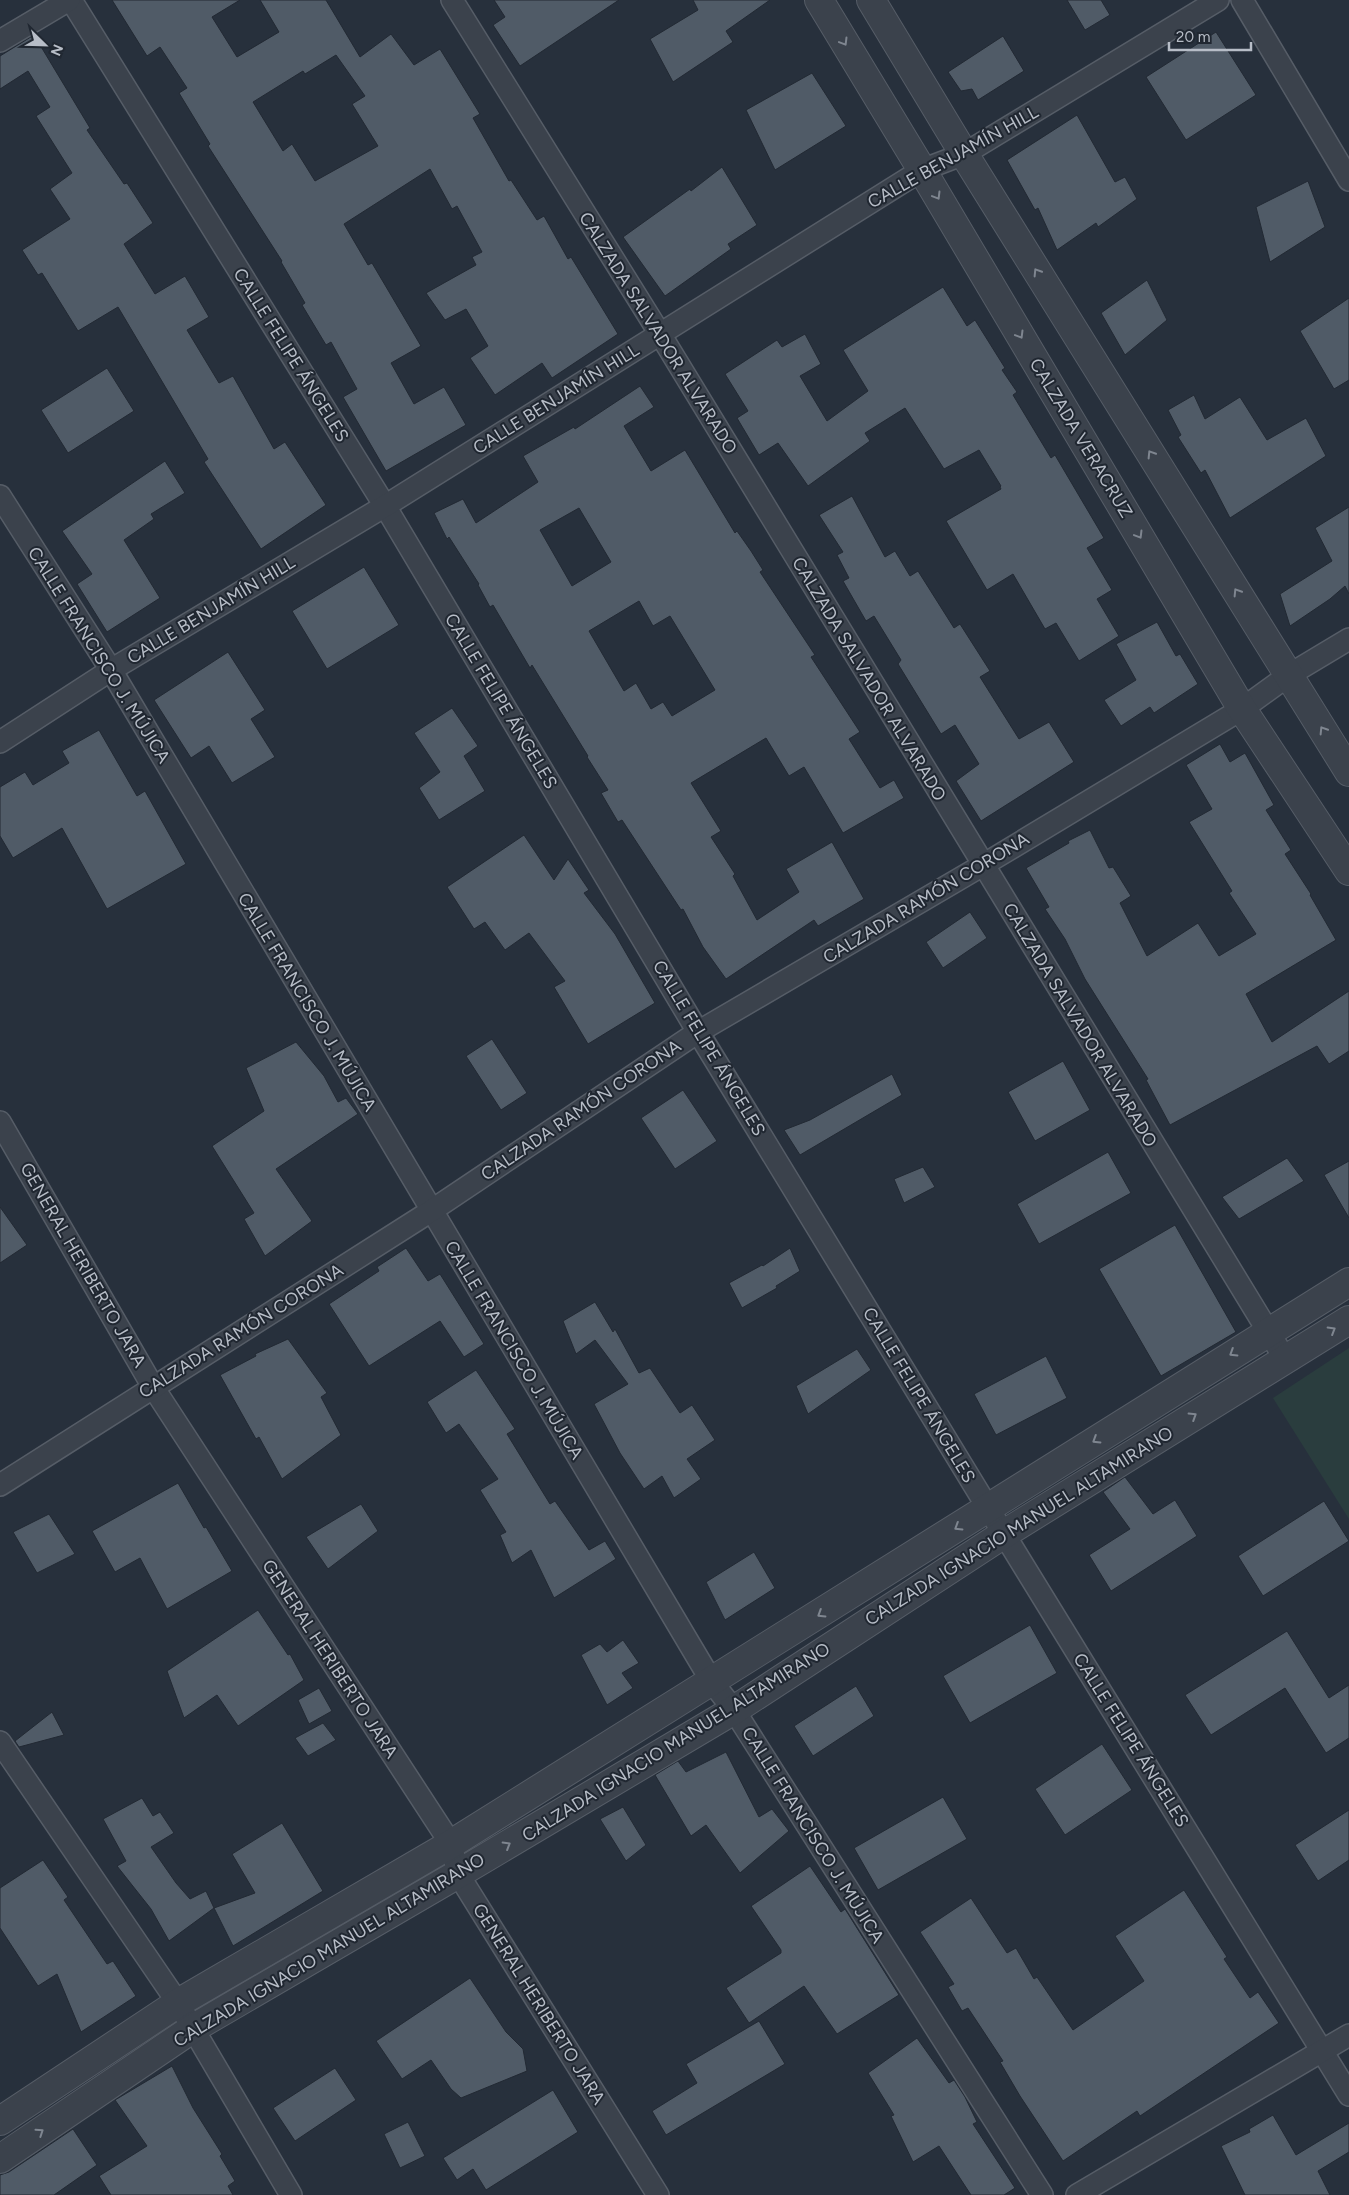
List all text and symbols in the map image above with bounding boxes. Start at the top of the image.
north arrow [20,20,70,70]
scale bar [1169,20,1252,52]
text: 20 m [1176,28,1210,46]
one-way arrow [838,36,848,45]
text: N [47,42,66,58]
street label: CALLE BENJAMÍN HILL [864,101,1043,213]
one-way arrow [931,190,941,199]
street label: CALZADA SALVADOR ALVARADO [574,208,742,458]
street label: CALLE FELIPE ÁNGELES [228,264,354,446]
one-way arrow [1034,268,1044,277]
one-way arrow [1014,330,1024,339]
street label: CALLE BENJAMÍN HILL [469,339,644,459]
street label: CALZADA VERACRUZ [1025,354,1137,522]
one-way arrow [1148,451,1158,460]
one-way arrow [1132,530,1142,539]
street label: CALLE FRANCISCO J. MÚJICA [23,543,175,767]
street label: CALLE BENJAMÍN HILL [123,551,299,669]
street label: CALZADA SALVADOR ALVARADO [787,553,951,805]
one-way arrow [1234,589,1244,598]
street label: CALLE FELIPE ÁNGELES [440,609,562,793]
one-way arrow [1320,727,1330,736]
street label: CALZADA RAMÓN CORONA [819,828,1033,968]
street label: CALLE FRANCISCO J. MÚJICA [233,889,381,1115]
street label: CALZADA SALVADOR ALVARADO [998,899,1162,1151]
street label: CALLE FELIPE ÁNGELES [648,956,770,1140]
street label: CALZADA RAMÓN CORONA [477,1035,685,1185]
street label: GENERAL HERIBERTO JARA [15,1159,151,1371]
street label: CALLE FRANCISCO J. MÚJICA [440,1237,588,1463]
street label: CALZADA RAMÓN CORONA [135,1259,347,1403]
street label: CALLE FELIPE ÁNGELES [858,1303,980,1487]
one-way arrow [1326,1327,1335,1337]
one-way arrow [1229,1347,1238,1356]
one-way arrow [1188,1412,1197,1422]
street label: CALZADA IGNACIO MANUEL ALTAMIRANO [861,1422,1177,1630]
one-way arrow [1092,1434,1101,1443]
one-way arrow [955,1520,964,1530]
street label: GENERAL HERIBERTO JARA [257,1555,403,1763]
one-way arrow [817,1607,826,1617]
street label: CALZADA IGNACIO MANUEL ALTAMIRANO [518,1638,834,1846]
street label: CALLE FELIPE ÁNGELES [1068,1649,1194,1831]
street label: CALLE FRANCISCO J. MÚJICA [737,1723,889,1947]
one-way arrow [501,1842,510,1852]
street label: CALZADA IGNACIO MANUEL ALTAMIRANO [169,1848,489,2052]
street label: GENERAL HERIBERTO JARA [468,1900,610,2108]
one-way arrow [35,2129,44,2138]

